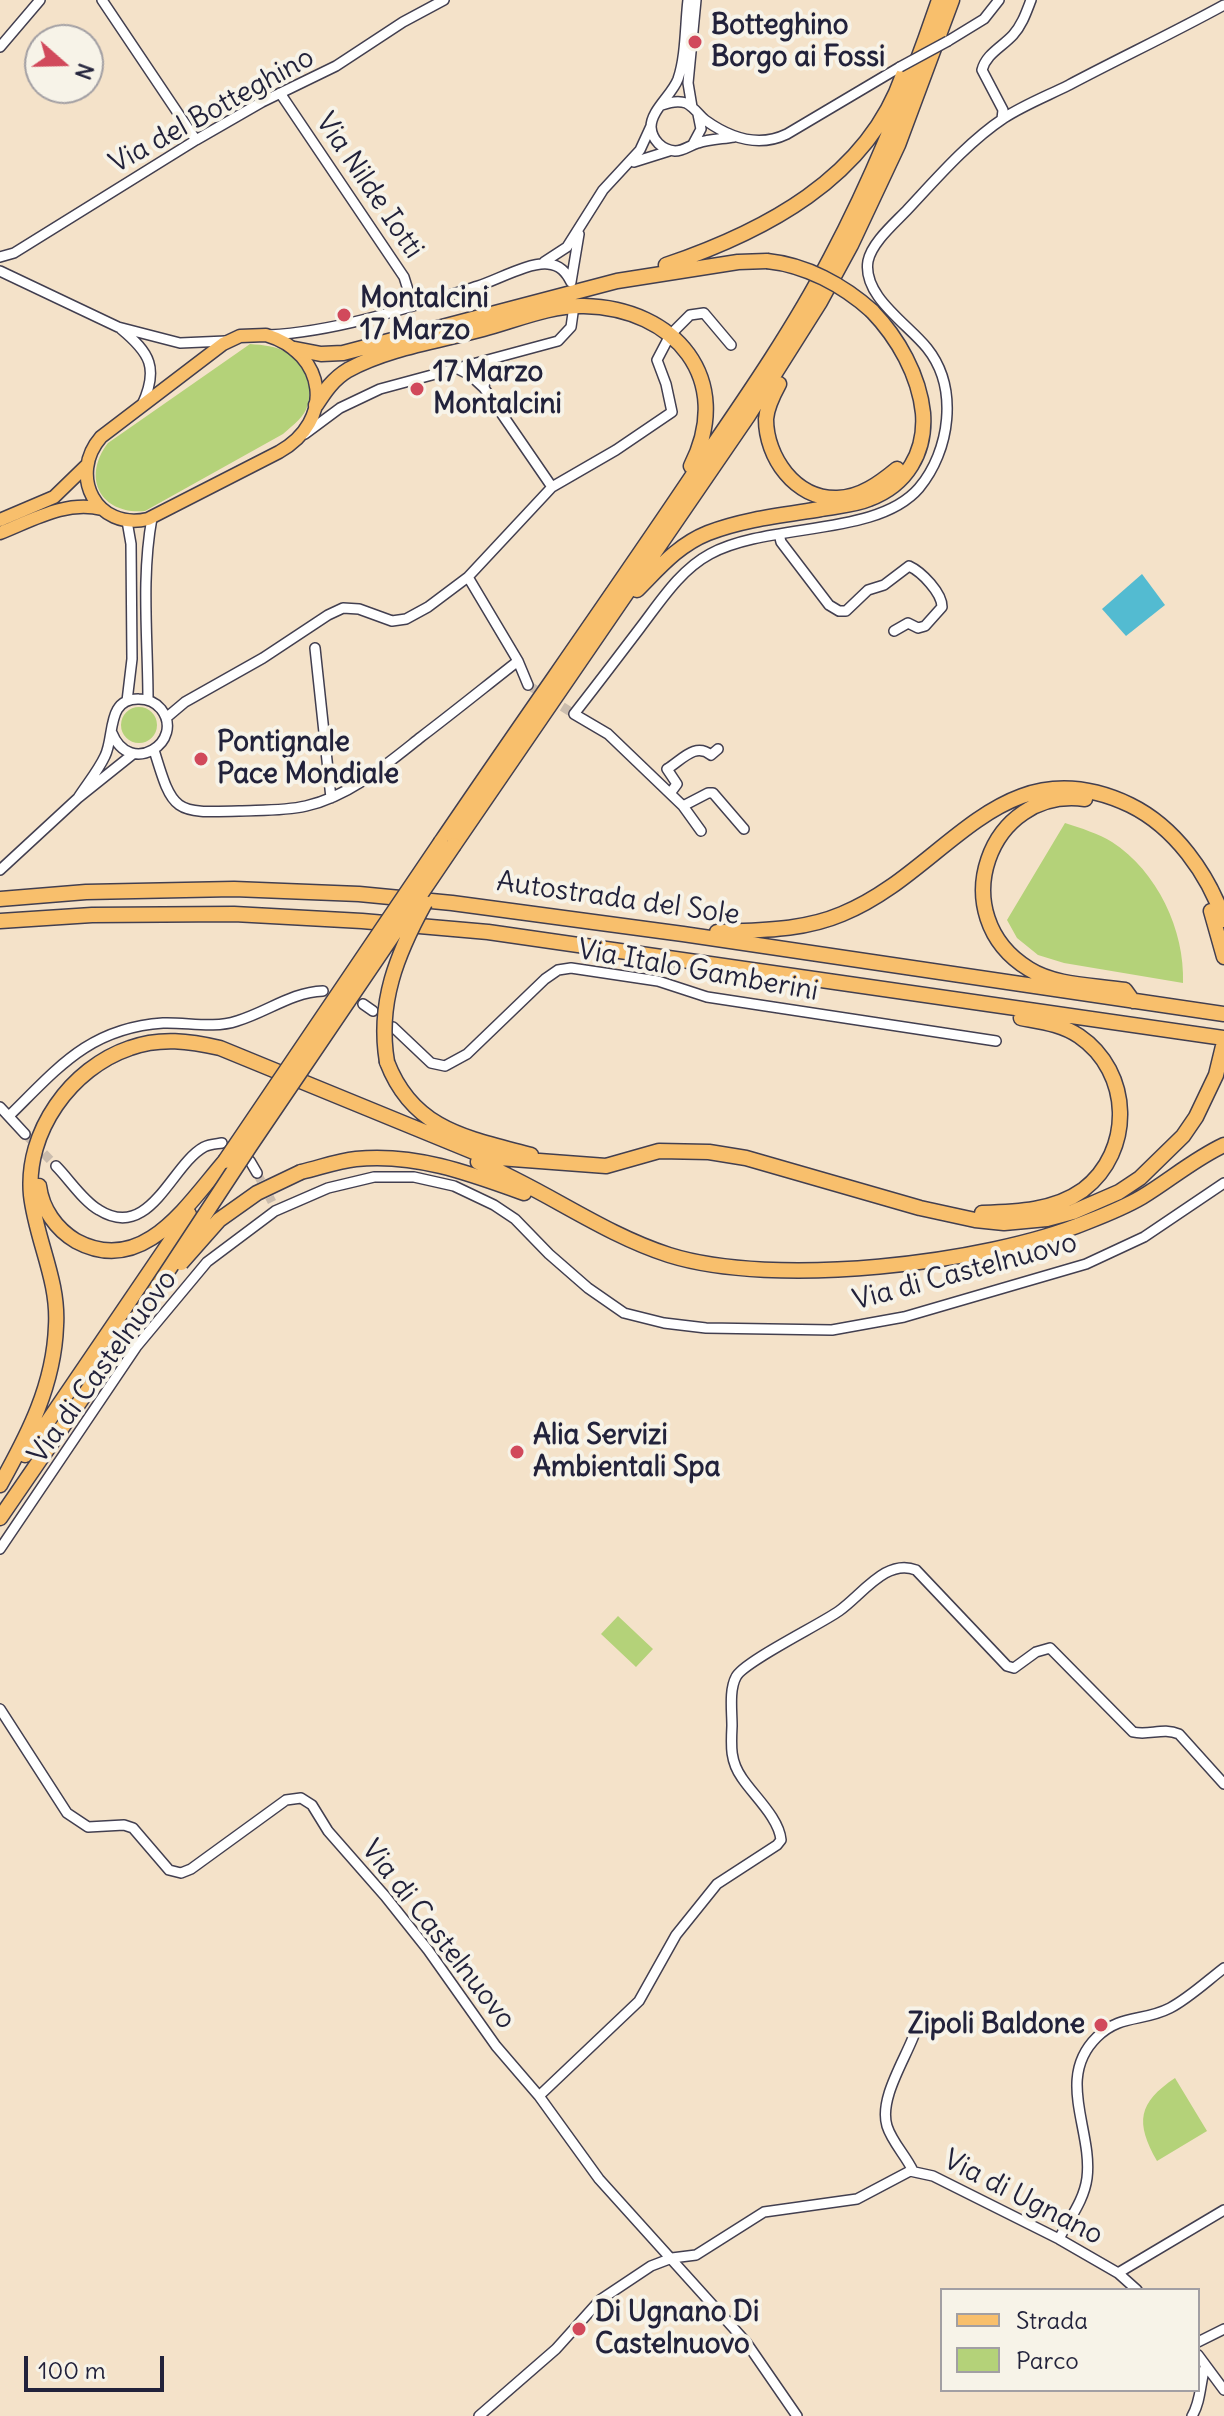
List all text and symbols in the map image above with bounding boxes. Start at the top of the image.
place label: Botteghino Borgo ai Fossi [711,9,885,75]
north arrow [24,24,104,104]
marker: Botteghino Borgo ai Fossi [686,33,704,51]
street label: Via del Botteghino [104,41,320,181]
text: N [69,60,100,83]
street label: Via Nilde Iotti [308,107,430,265]
place label: Montalcini 17 Marzo [360,282,489,348]
marker: Montalcini 17 Marzo [335,306,353,324]
place label: 17 Marzo Montalcini [433,356,562,422]
marker: 17 Marzo Montalcini [408,380,426,398]
place label: Pontignale Pace Mondiale [217,726,399,792]
marker: Pontignale Pace Mondiale [192,750,210,768]
street label: Autostrada del Sole [494,865,742,933]
street label: Via Italo Gamberini [575,933,821,1009]
street label: Via di Castelnuovo [849,1226,1081,1318]
street label: Via di Castelnuovo [22,1264,184,1470]
place label: Alia Servizi Ambientali Spa [533,1419,720,1485]
marker: Alia Servizi Ambientali Spa [508,1443,526,1461]
street label: Via di Castelnuovo [354,1834,522,2036]
place label: Zipoli Baldone [908,2008,1085,2042]
marker: Zipoli Baldone [1092,2016,1110,2034]
street label: Via di Ugnano [938,2143,1108,2253]
legend [940,2288,1200,2392]
place label: Di Ugnano Di Castelnuovo [595,2296,759,2362]
text: Strada [1016,2305,1088,2335]
marker: Di Ugnano Di Castelnuovo [570,2320,588,2338]
scale bar [28,2340,168,2390]
text: Parco [1016,2345,1079,2375]
text: 100 m [38,2355,106,2385]

